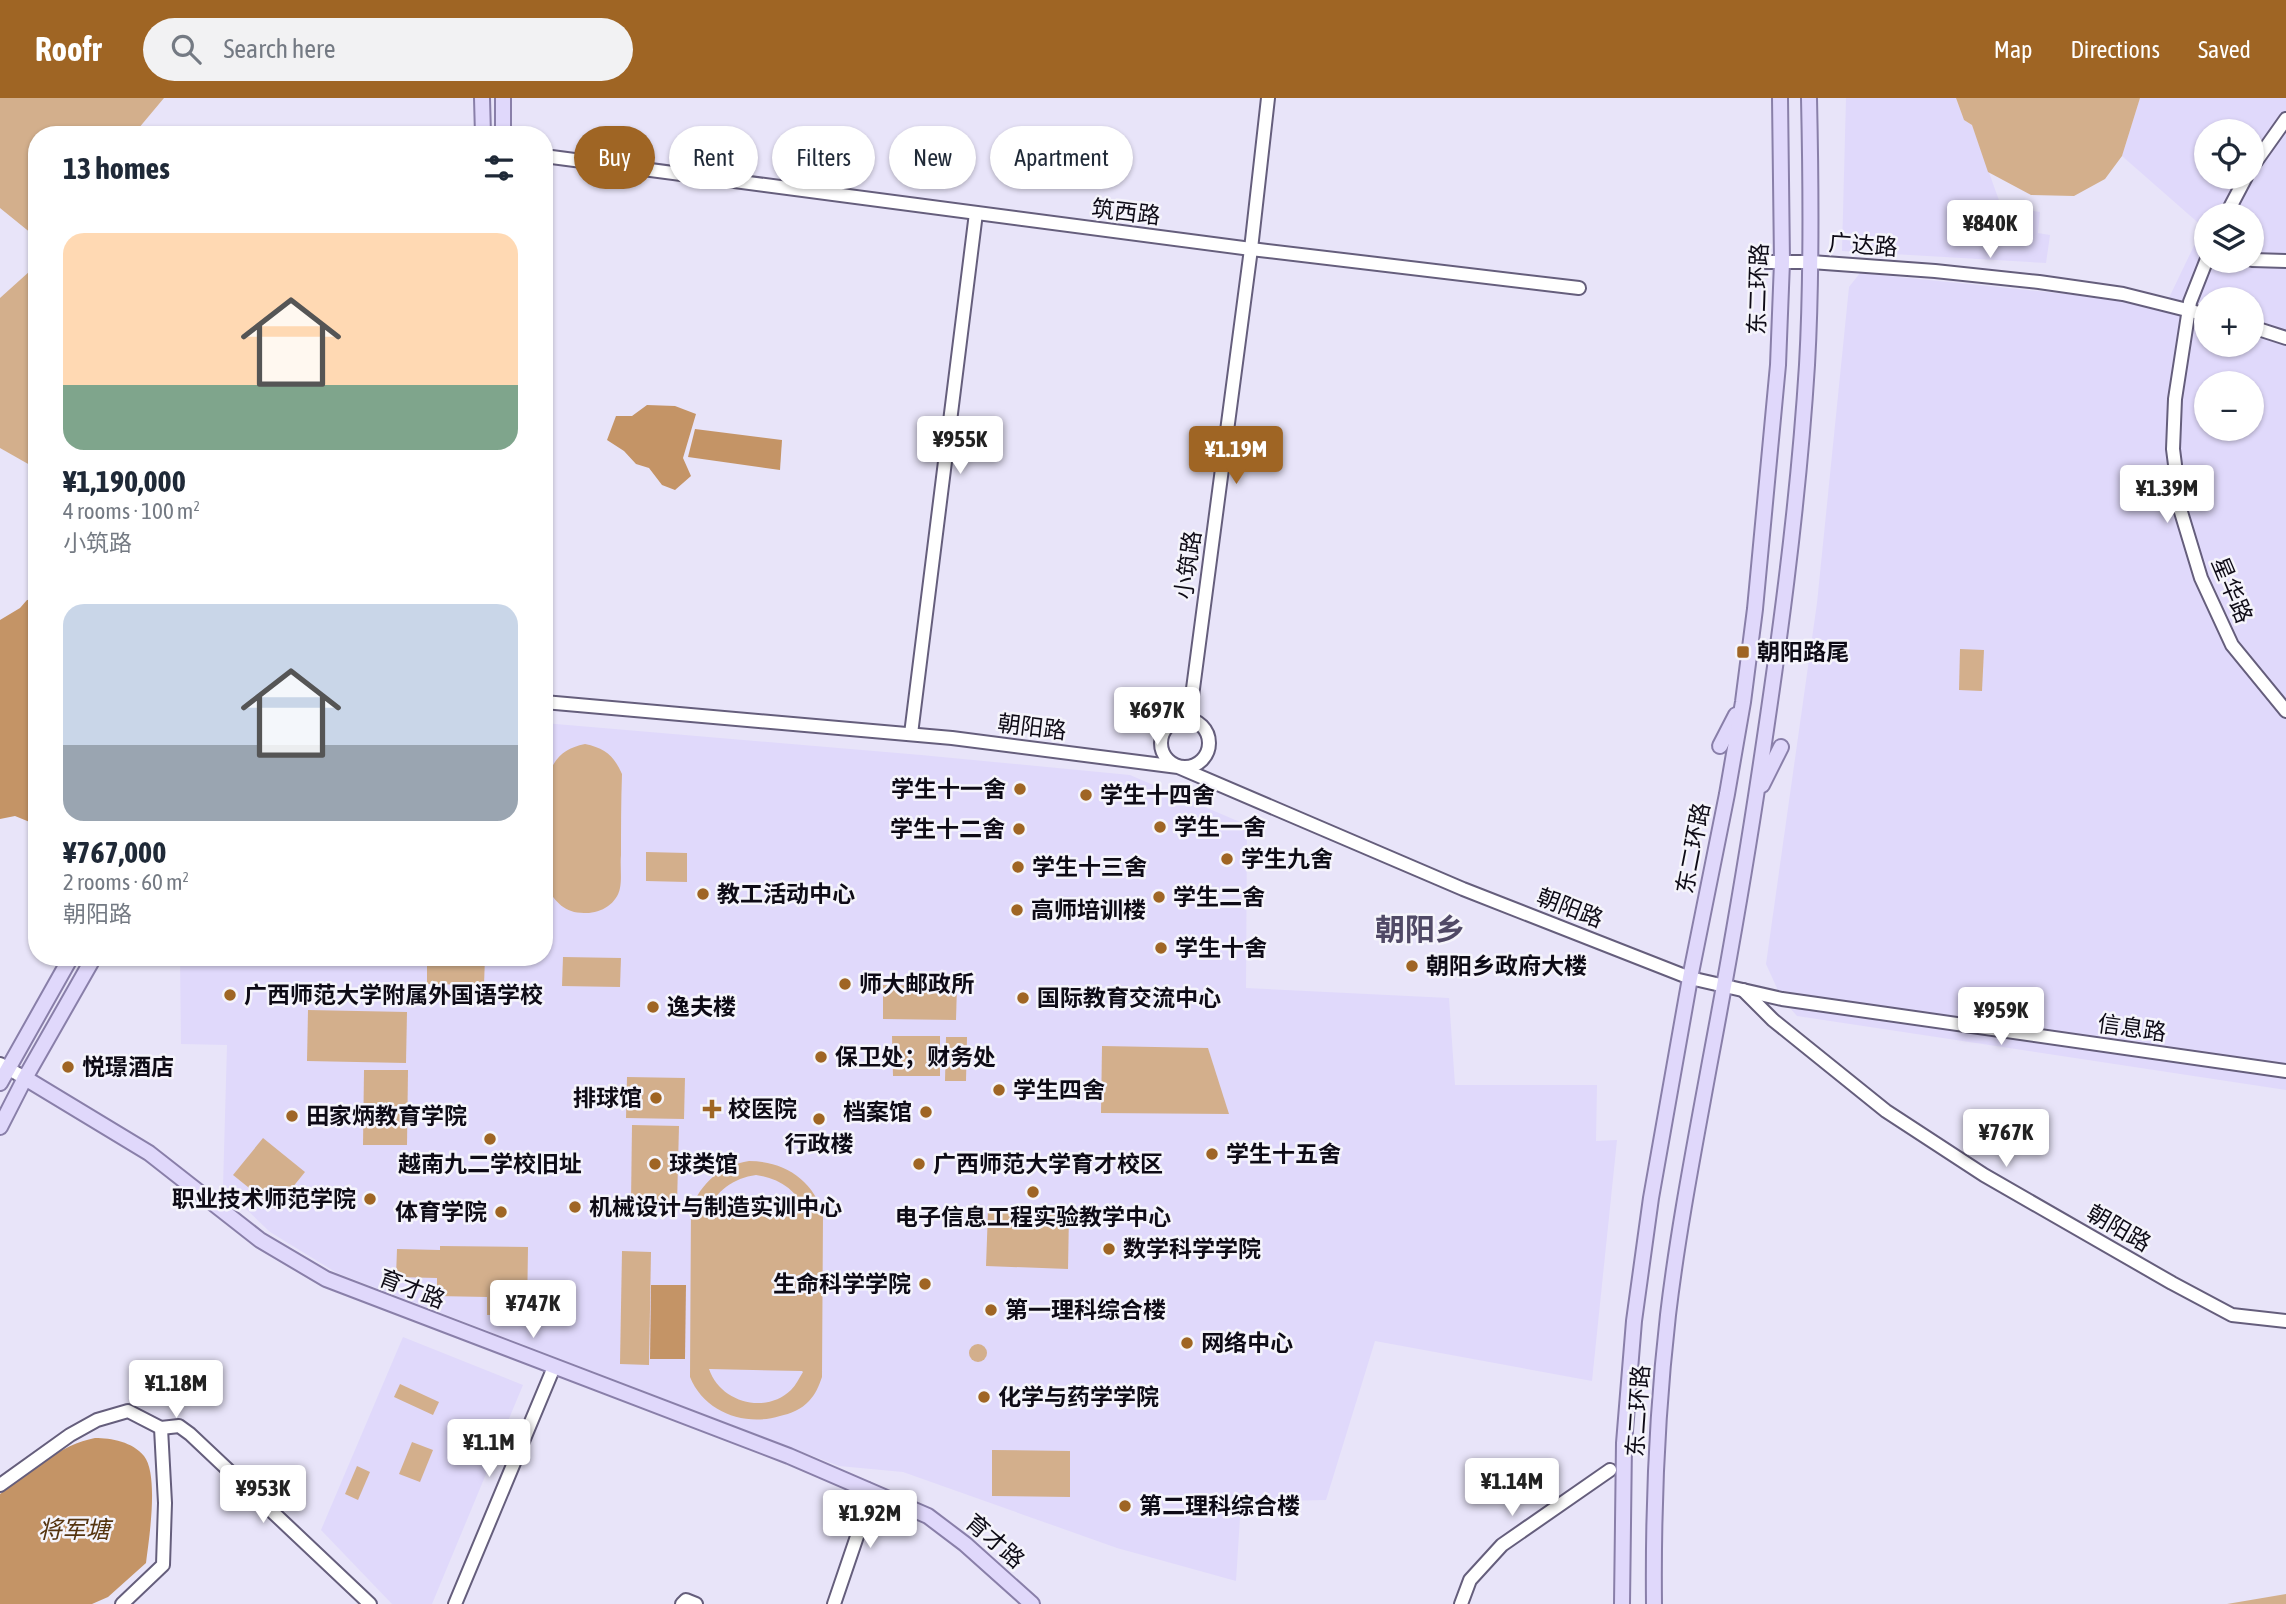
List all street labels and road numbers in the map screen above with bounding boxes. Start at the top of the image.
street label: 筑西路 [1090,195,1162,229]
street label: 广达路 [1828,230,1898,260]
street label: 东二环路 [1743,243,1773,335]
street label: 小筑路 [1170,529,1206,601]
street label: 星华路 [2207,553,2257,627]
street label: 朝阳路 [996,710,1068,744]
street label: 东二环路 [1671,800,1715,896]
street label: 朝阳路 [1533,883,1607,933]
street label: 信息路 [2096,1010,2168,1046]
street label: 朝阳路 [2083,1199,2155,1257]
street label: 育才路 [375,1264,449,1314]
street label: 东二环路 [1622,1364,1654,1458]
street label: 育才路 [960,1509,1030,1573]

